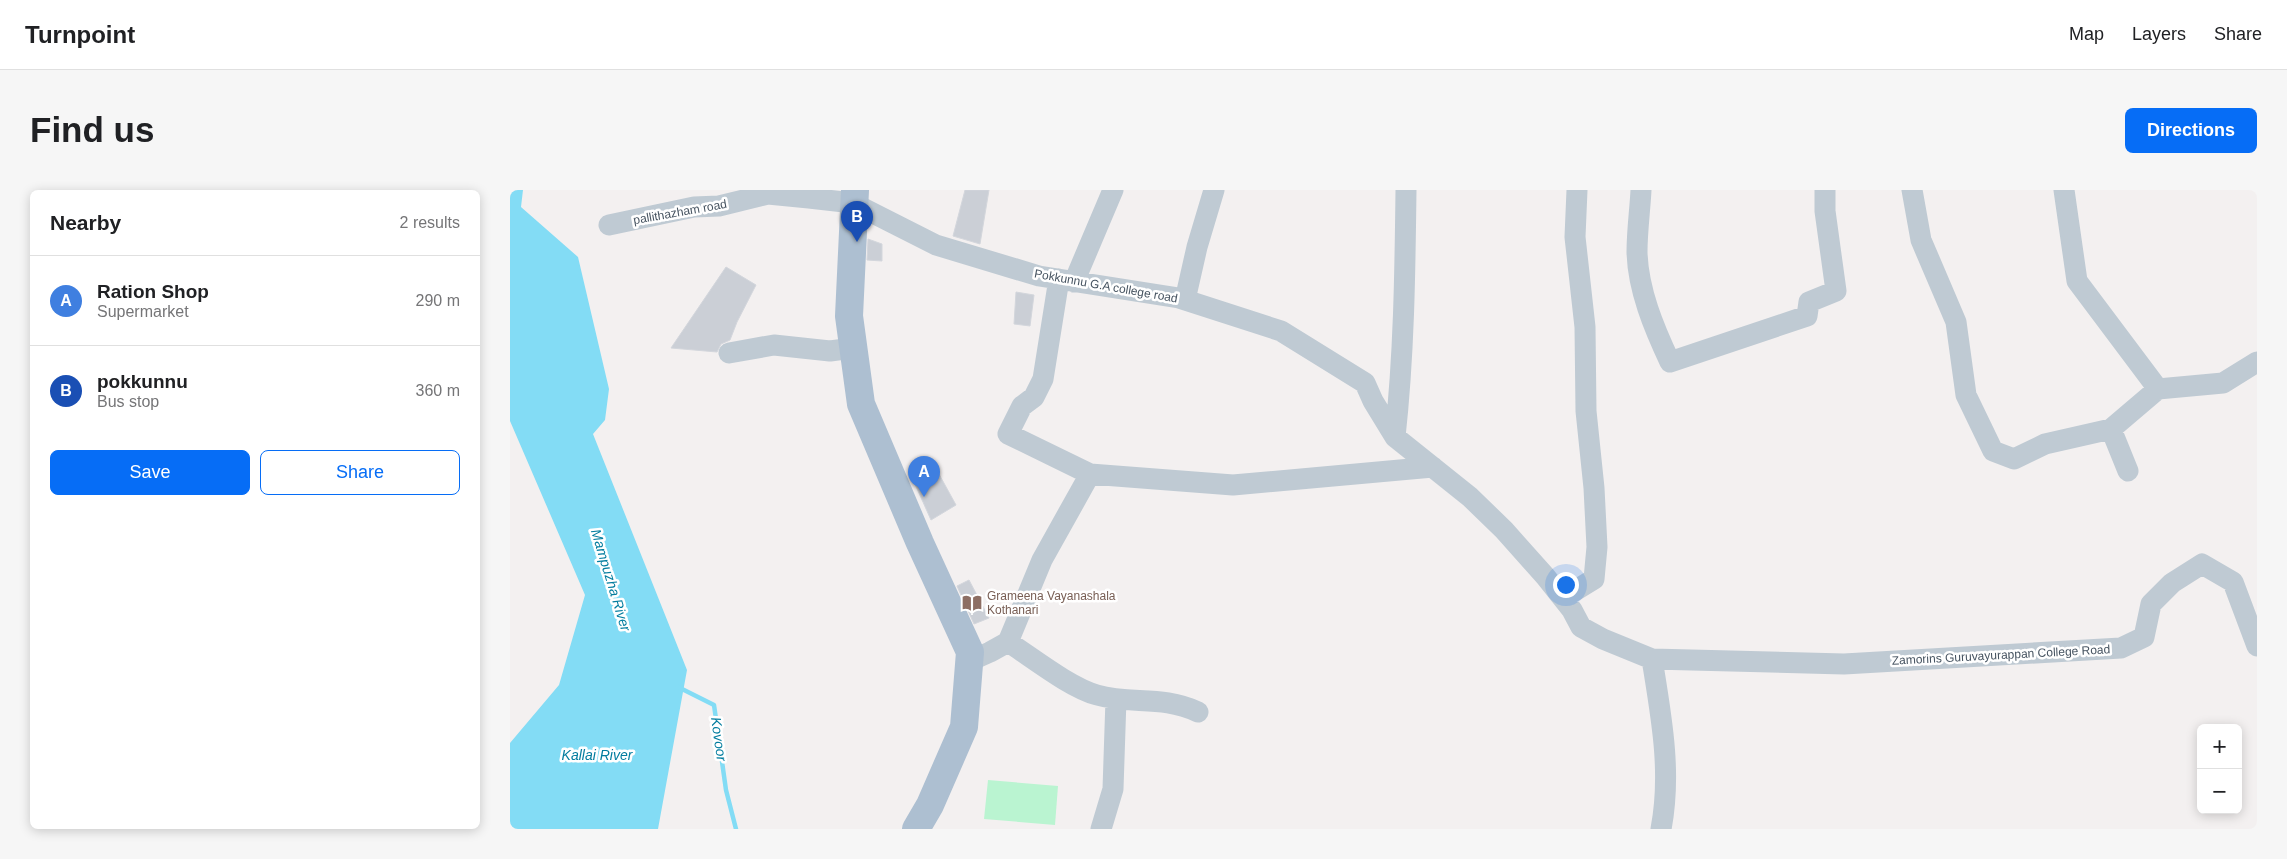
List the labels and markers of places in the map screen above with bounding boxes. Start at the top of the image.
pin: B [841,201,873,242]
pin: A [908,456,940,497]
place label: Grameena Vayanashala Kothanari [987,589,1116,617]
library icon: Grameena Vayanashala Kothanari [961,592,983,614]

